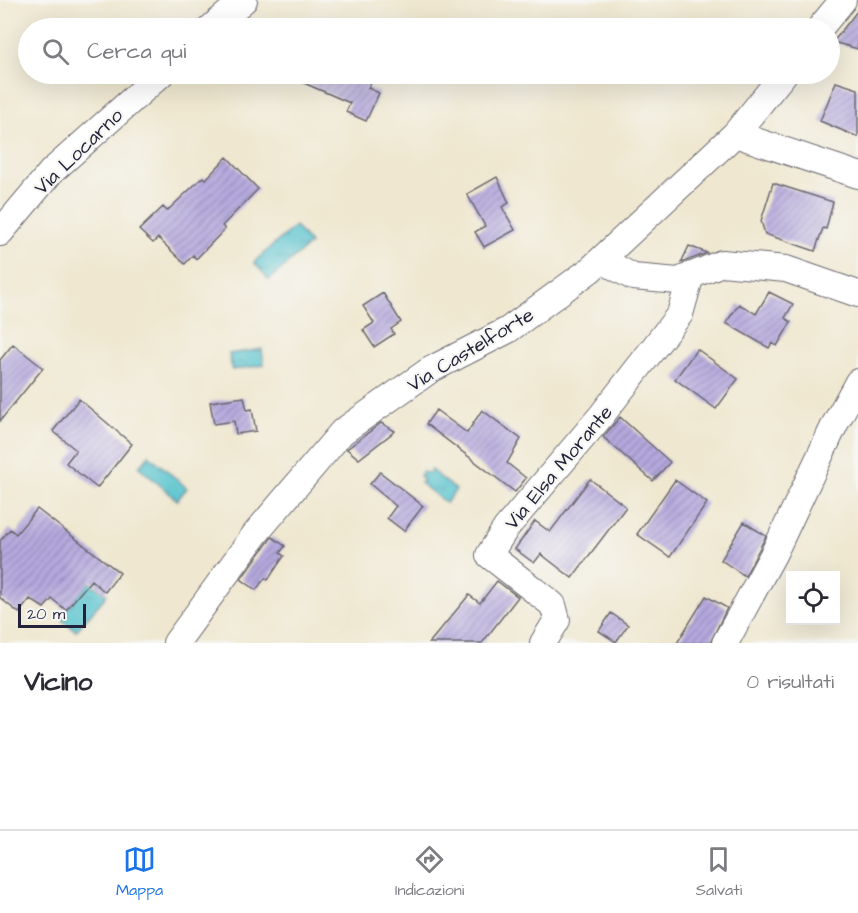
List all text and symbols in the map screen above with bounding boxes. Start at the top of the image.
search box [18,18,840,84]
icon: search [39,35,72,68]
text: Cerca qui [87,36,186,67]
street label: Via Locarno [28,102,129,201]
street label: Via Castelforte [402,301,539,399]
street label: Via Elsa Morante [498,399,619,536]
map controls [786,571,840,625]
button: locate [786,571,840,625]
scale bar [18,601,86,628]
text: 20 m [27,603,65,625]
text: Vicino [24,664,92,700]
text: 0 risultati [747,668,834,696]
tab: Mappa [116,843,163,901]
tab: Indicazioni [395,843,464,901]
tab: Salvati [696,843,742,901]

